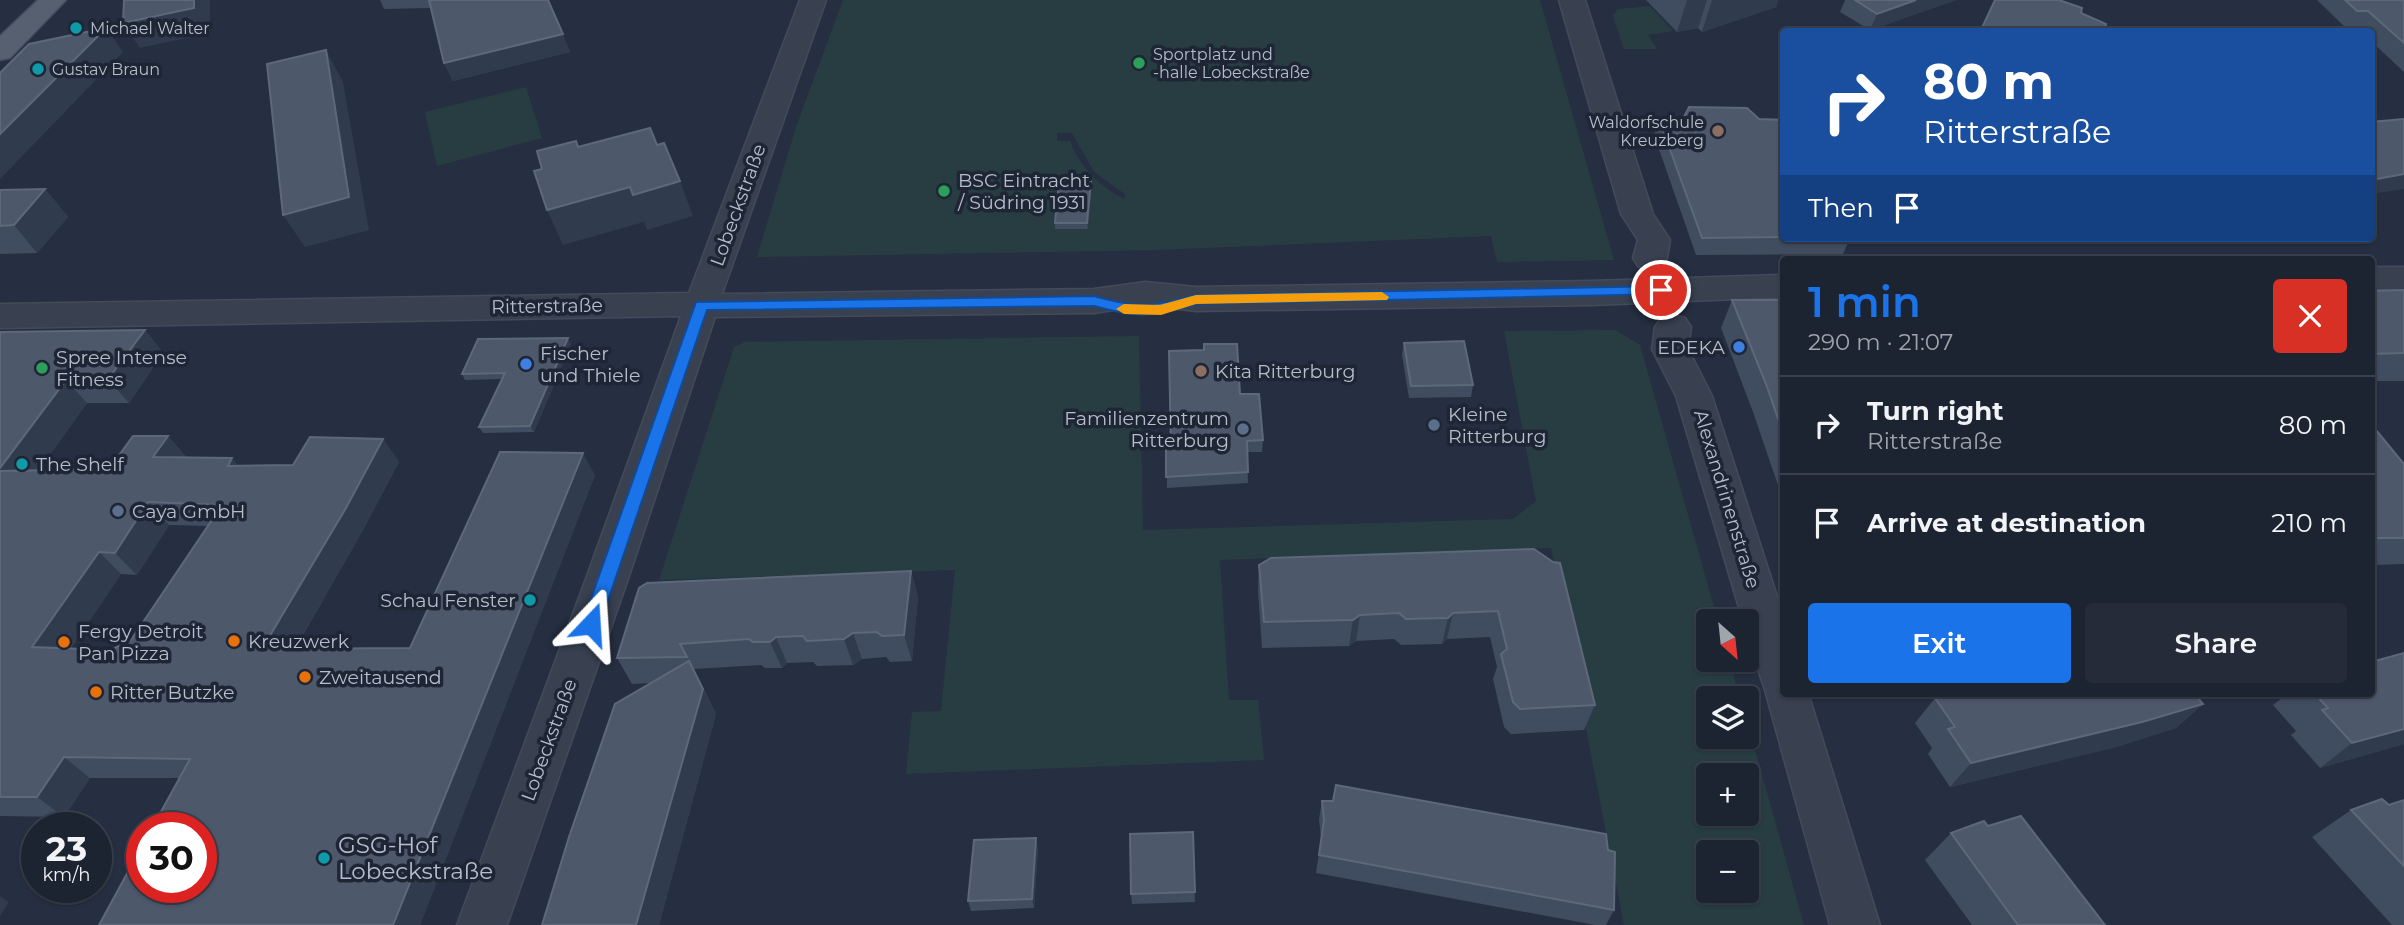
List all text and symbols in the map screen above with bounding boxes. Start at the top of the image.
place label: Michael Walter [90,19,210,38]
marker: Michael Walter [68,20,84,36]
place label: Sportplatz und -halle Lobeckstraße [1153,45,1310,82]
text: 80 m [1923,52,2054,111]
marker: Sportplatz und -halle Lobeckstraße [1131,55,1147,71]
icon: right [1808,56,1899,147]
place label: Gustav Braun [52,60,160,79]
marker: Gustav Braun [30,61,46,77]
text: Ritterstraße [1923,112,2111,151]
place label: Waldorfschule Kreuzberg [1588,113,1704,150]
marker: Waldorfschule Kreuzberg [1710,123,1726,139]
street label: Lobeckstraße [705,141,771,269]
place label: BSC Eintracht / Südring 1931 [957,169,1090,214]
marker: BSC Eintracht / Südring 1931 [936,183,952,199]
icon: arrive [1888,189,1926,227]
text: Then [1808,192,1874,224]
pin [1631,260,1691,320]
icon: arrive [1642,271,1680,309]
text: 1 min [1808,276,1921,328]
button: close [2273,279,2347,353]
street label: Ritterstraße [491,294,603,318]
text: 290 m · 21:07 [1808,328,1953,356]
place label: EDEKA [1657,336,1725,359]
marker: EDEKA [1731,339,1747,355]
place label: Fischer und Thiele [540,342,640,387]
place label: Spree Intense Fitness [56,346,187,391]
marker: Fischer und Thiele [518,356,534,372]
marker: Spree Intense Fitness [34,360,50,376]
place label: Kita Ritterburg [1215,360,1355,383]
marker: Kita Ritterburg [1193,363,1209,379]
text: Turn right [1867,395,2003,427]
place label: Kleine Ritterburg [1448,403,1546,448]
icon: right [1808,406,1846,444]
place label: Familienzentrum Ritterburg [1064,407,1229,452]
street label: Alexandrinenstraße [1689,407,1765,591]
text: 80 m [2279,409,2347,441]
marker: Kleine Ritterburg [1426,417,1442,433]
marker: Familienzentrum Ritterburg [1235,421,1251,437]
text: Ritterstraße [1867,427,2002,455]
place label: The Shelf [36,453,125,476]
marker: The Shelf [14,456,30,472]
place label: Caya GmbH‍ [132,500,245,523]
marker: Caya GmbH‍ [110,503,126,519]
icon: arrive [1808,504,1846,542]
text: Arrive at destination [1867,507,2146,539]
text: 210 m [2271,507,2347,539]
position arrow [554,587,628,661]
place label: Schau Fenster [380,589,516,612]
marker: Schau Fenster [522,592,538,608]
button: Exit [1808,603,2071,683]
button: Share [2085,603,2347,683]
north arrow [1696,609,1759,672]
map controls [1696,609,1759,903]
place label: Fergy Detroit Pan Pizza [78,620,204,665]
place label: Kreuzwerk [248,630,350,653]
marker: Kreuzwerk [226,633,242,649]
marker: Fergy Detroit Pan Pizza [56,634,72,650]
place label: Zweitausend [319,666,442,689]
marker: Zweitausend [297,669,313,685]
street label: Lobeckstraße [516,676,582,804]
place label: Ritter Butzke [110,681,235,704]
marker: Ritter Butzke [88,684,104,700]
button: layers [1696,686,1759,749]
button: + [1696,763,1759,826]
speed limit sign: 30 [126,812,217,903]
text: 23 [46,827,87,870]
place label: GSG-Hof Lobeckstraße [338,831,493,885]
button: − [1696,840,1759,903]
marker: GSG-Hof Lobeckstraße [316,850,332,866]
text: km/h [42,864,91,886]

